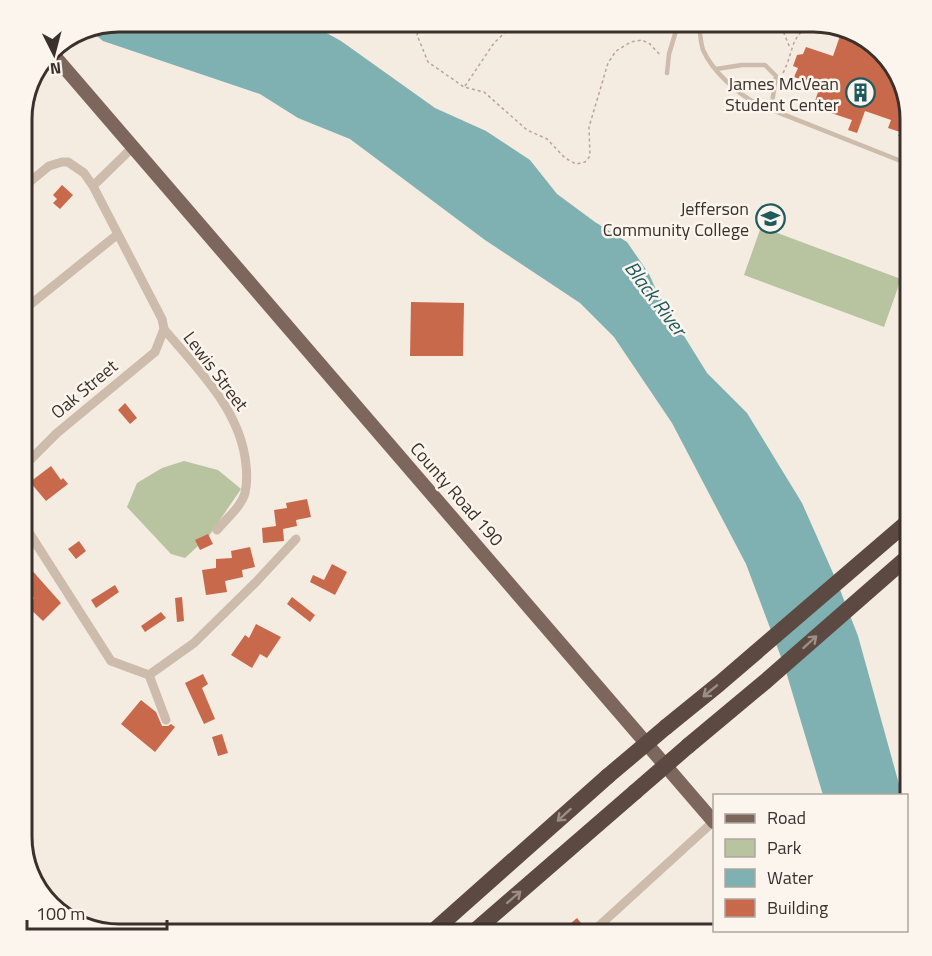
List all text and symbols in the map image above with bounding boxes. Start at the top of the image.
north arrow [24,24,84,84]
text: N [49,56,62,81]
place label: James McVean Student Center [725,70,839,118]
building icon: James McVean Student Center [844,77,876,109]
place label: Jefferson Community College [603,195,749,243]
school or university icon: Jefferson Community College [754,202,786,234]
water label: Black River [617,254,696,344]
street label: Lewis Street [177,325,255,417]
street label: Oak Street [45,353,124,425]
street label: County Road 190 [404,436,510,552]
one-way arrow [802,635,817,649]
one-way arrow [702,685,718,698]
legend [713,794,908,932]
text: Road [767,804,806,831]
one-way arrow [556,808,571,822]
text: Park [767,834,802,861]
text: Water [767,864,813,891]
one-way arrow [506,890,521,904]
scale bar [27,893,166,931]
text: Building [767,894,828,921]
text: 100 m [36,900,85,927]

